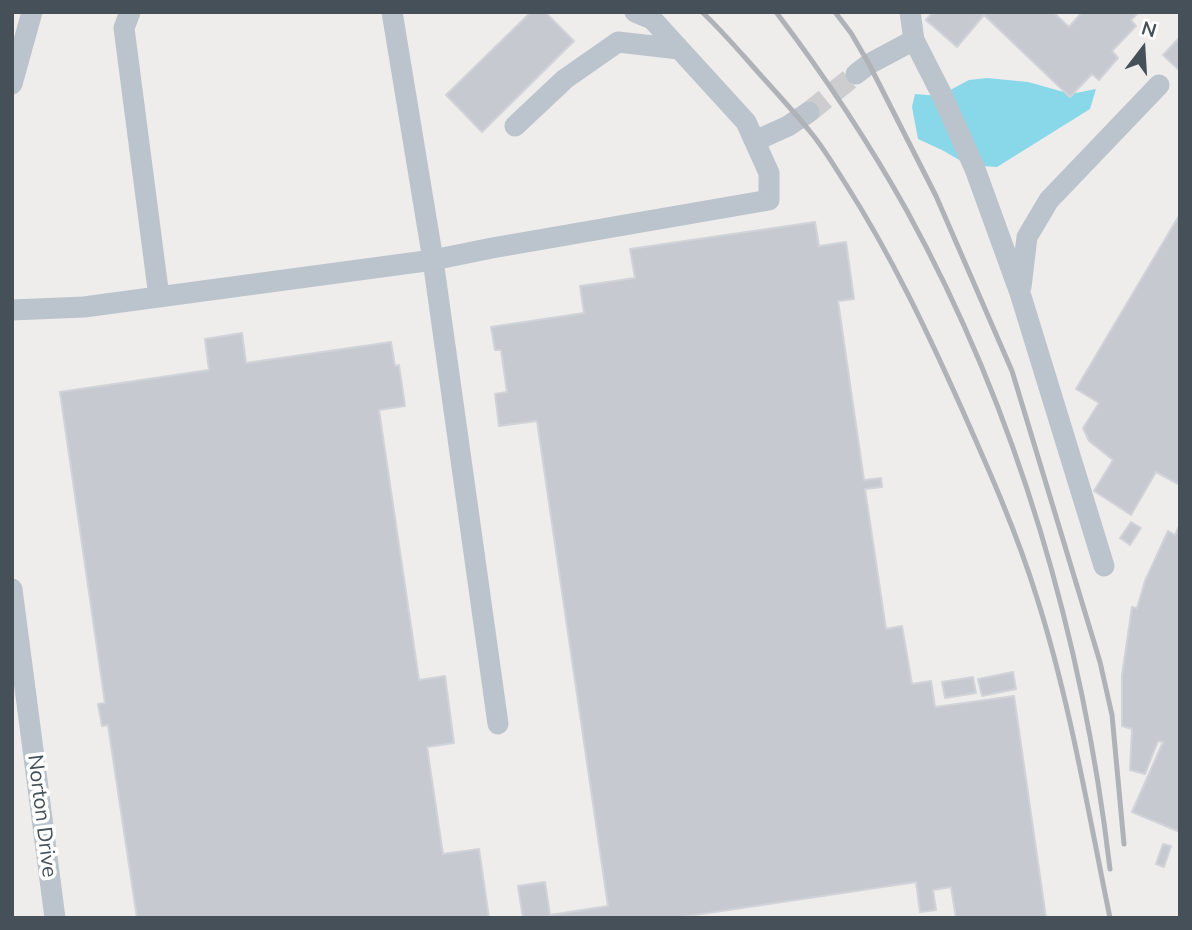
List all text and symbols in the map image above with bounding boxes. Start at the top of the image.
north arrow [1108,14,1178,84]
text: N [1139,15,1160,42]
street label: Norton Drive [22,753,62,879]

